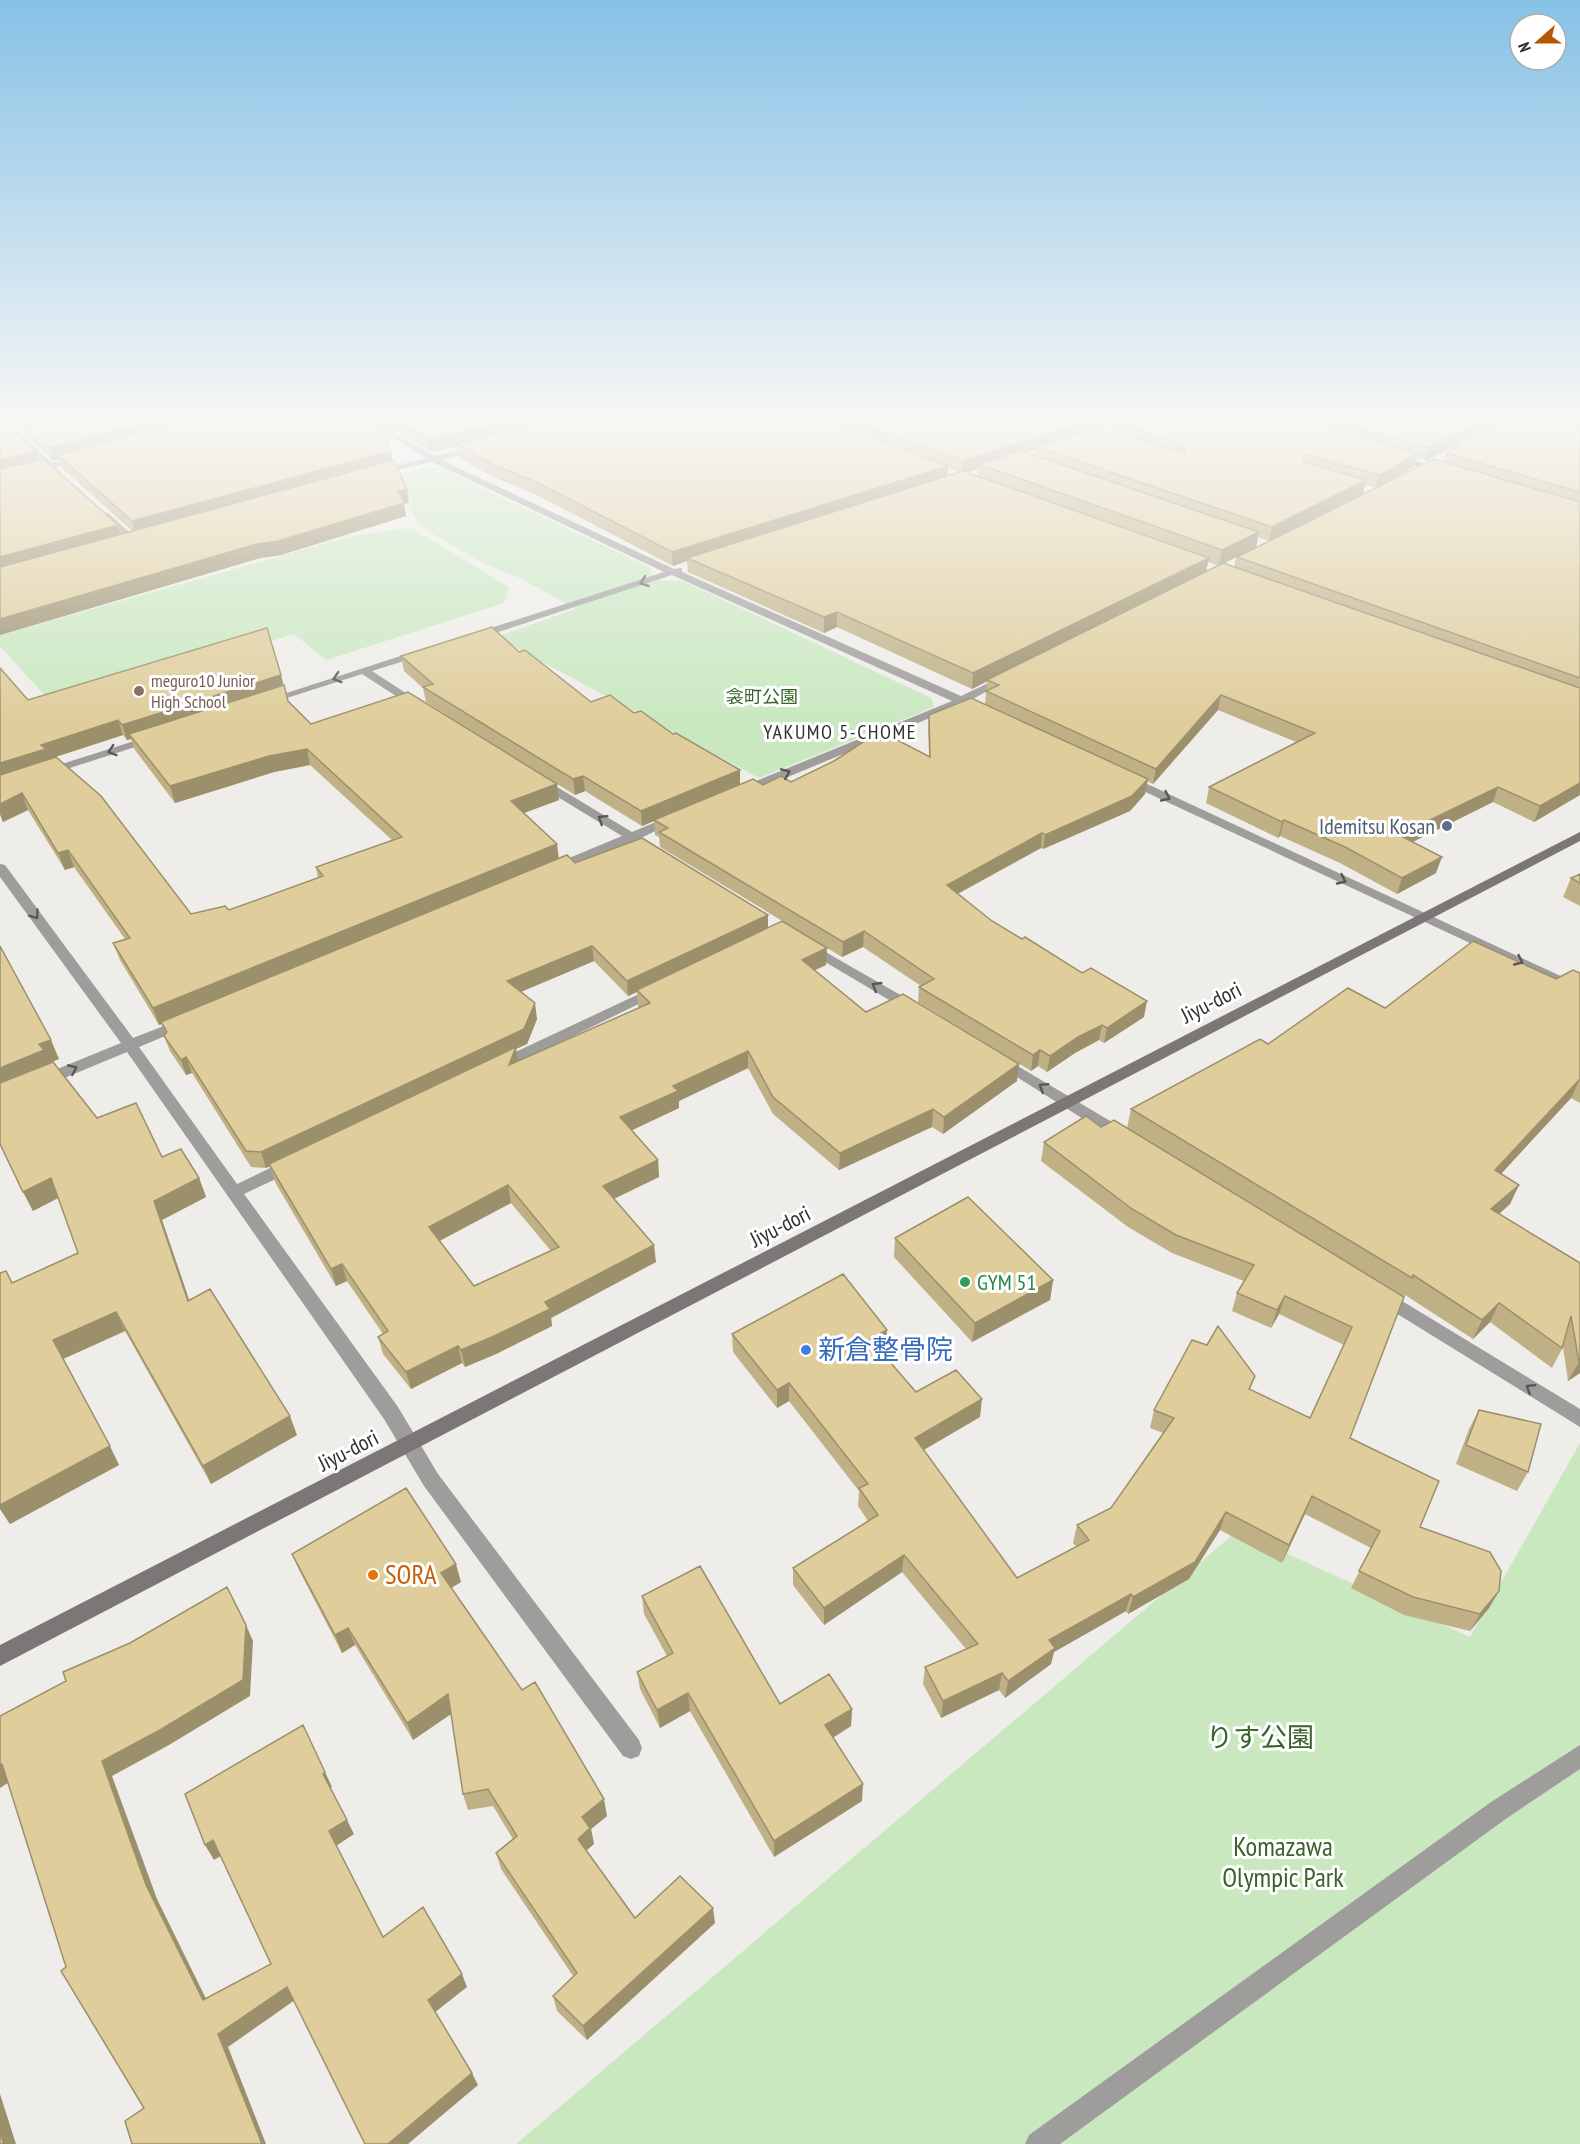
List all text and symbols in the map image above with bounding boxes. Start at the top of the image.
north arrow [1508,12,1568,72]
text: N [1513,40,1535,55]
one-way arrow [639,575,649,588]
place label: meguro10 Junior High School [151,669,255,713]
one-way arrow [332,671,343,684]
marker: meguro10 Junior High School [132,684,146,698]
park label: 衾町公園 [726,685,798,708]
district label: YAKUMO 5-CHOME [763,719,917,745]
one-way arrow [107,744,118,756]
one-way arrow [779,768,790,780]
one-way arrow [1159,789,1170,801]
place label: Idemitsu Kosan [1319,812,1435,840]
one-way arrow [598,815,608,827]
marker: Idemitsu Kosan [1440,819,1454,833]
one-way arrow [1336,872,1347,884]
one-way arrow [27,909,38,920]
one-way arrow [1513,954,1524,966]
street label: Jiyu-dori [1175,975,1246,1029]
one-way arrow [872,982,882,994]
one-way arrow [67,1064,78,1076]
one-way arrow [1039,1082,1049,1094]
street label: Jiyu-dori [744,1199,815,1253]
place label: GYM 51 [977,1268,1036,1296]
marker: GYM 51 [958,1275,972,1289]
place label: 新倉整骨院 [818,1332,953,1366]
marker: 新倉整骨院 [799,1343,813,1357]
one-way arrow [1526,1384,1537,1395]
street label: Jiyu-dori [312,1423,383,1477]
place label: SORA [385,1557,437,1591]
marker: SORA [366,1568,380,1582]
park label: りす公園 [1206,1720,1314,1754]
park label: Komazawa Olympic Park [1222,1829,1344,1894]

